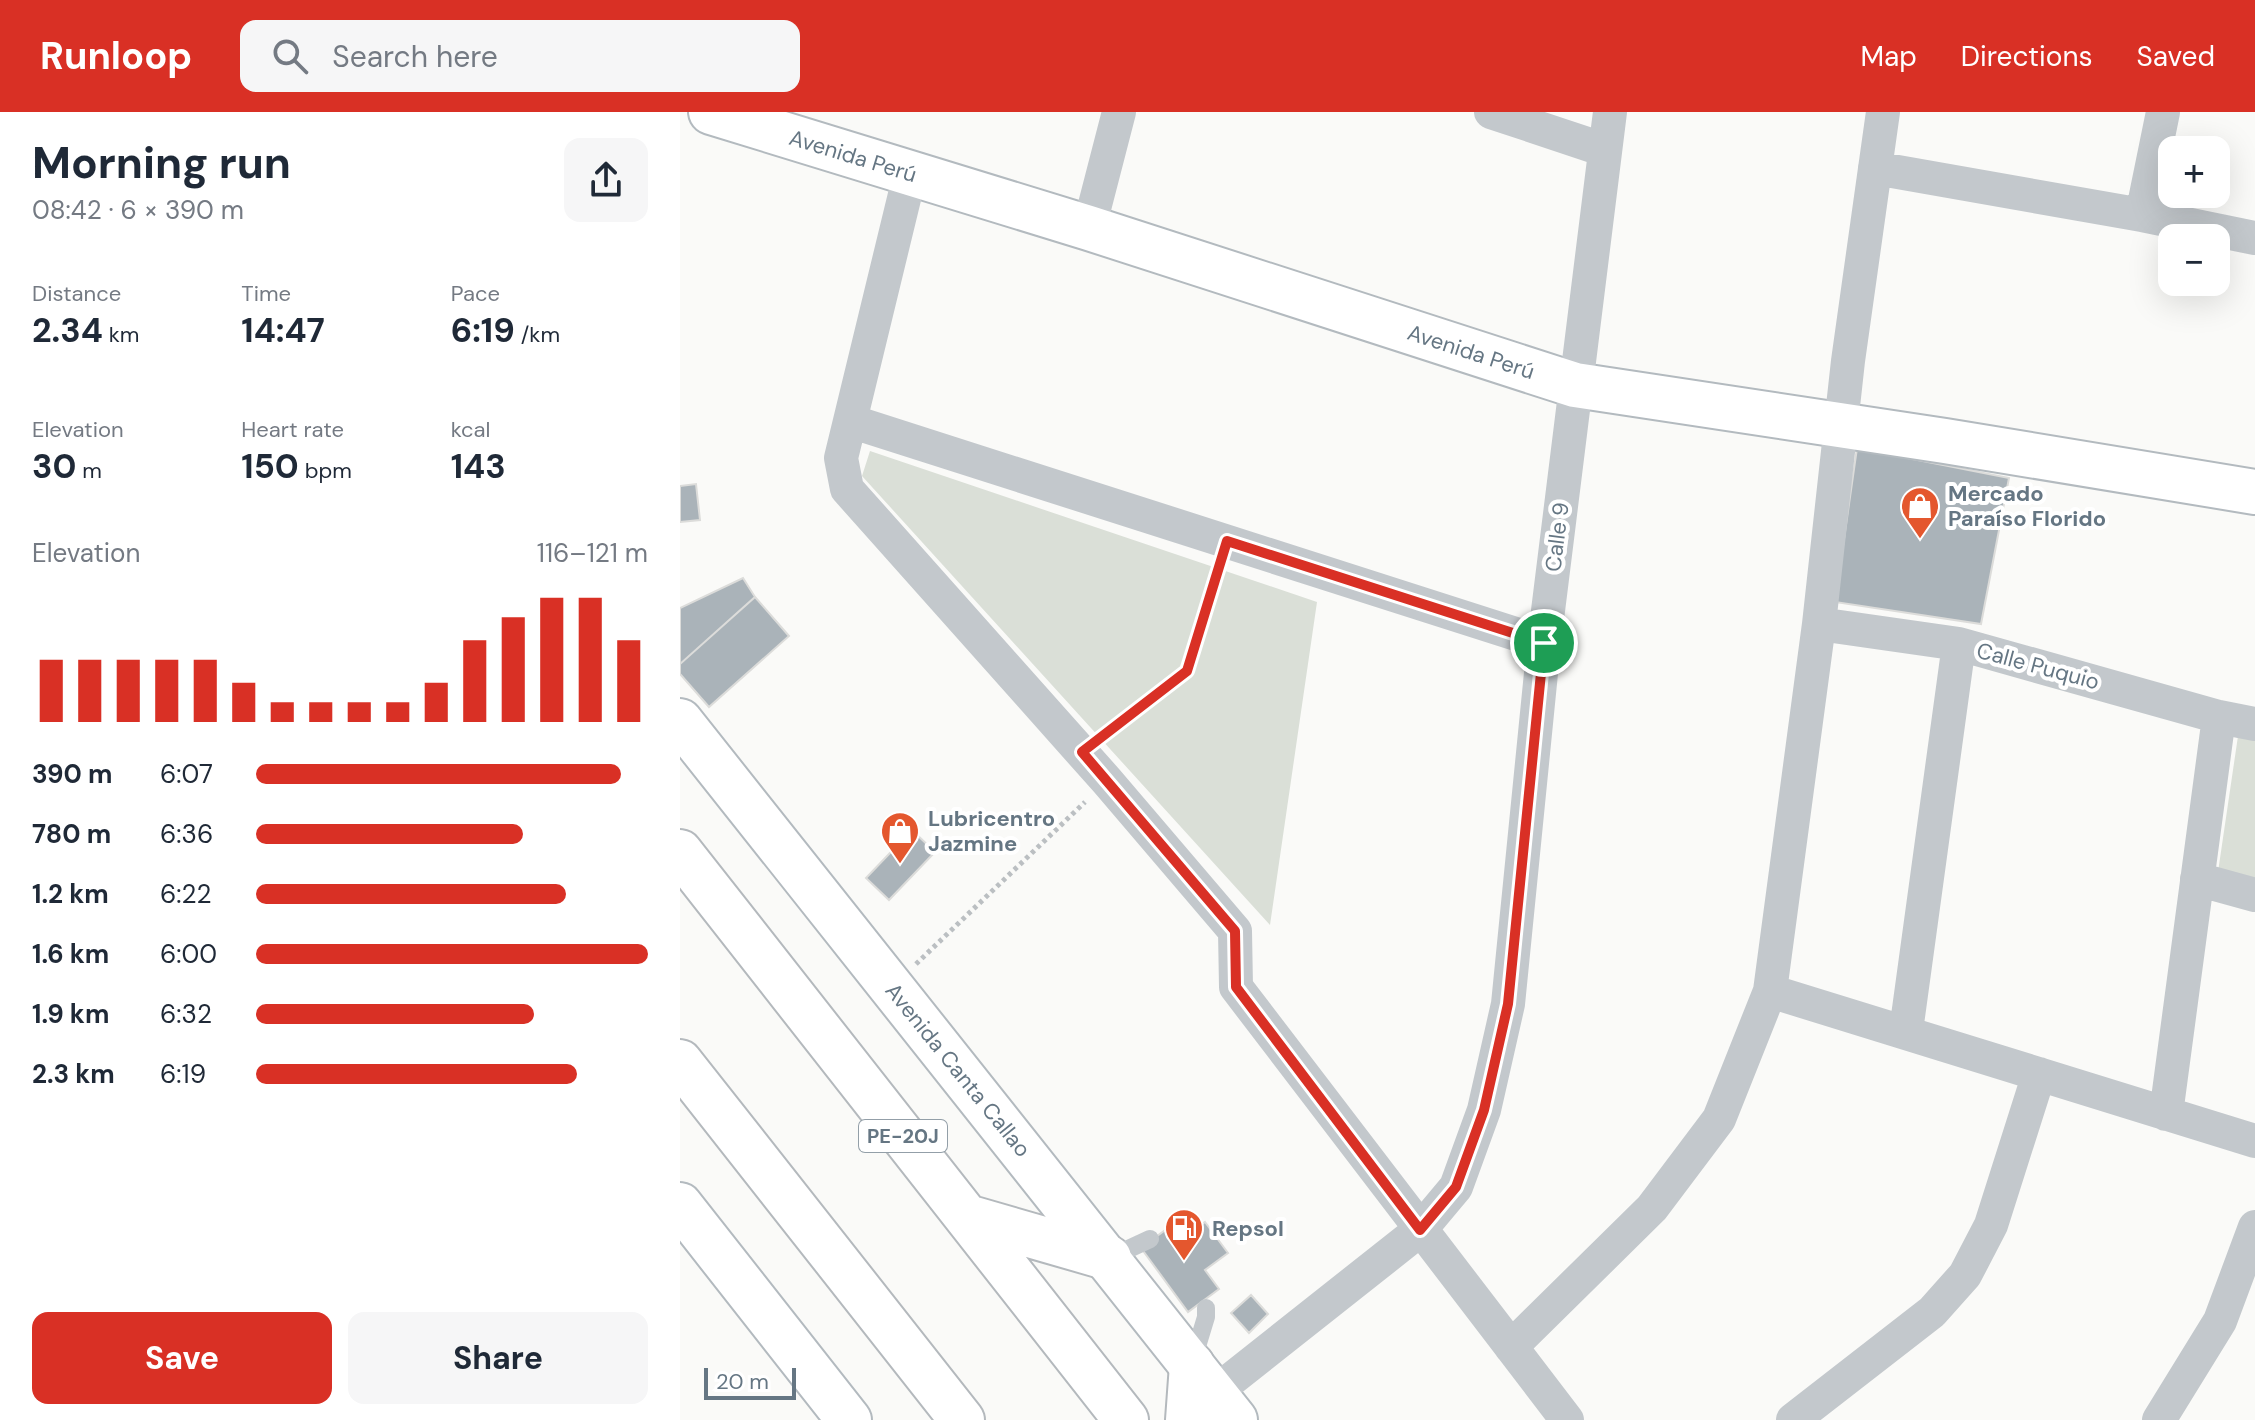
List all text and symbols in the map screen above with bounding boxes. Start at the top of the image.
search box [240,20,800,92]
text: Runloop [40,31,192,81]
icon: search [268,34,312,78]
text: Search here [332,37,498,76]
text: Map [1860,38,1917,75]
text: Directions [1961,38,2093,75]
text: Saved [2137,38,2215,75]
street label: Avenida Perú [786,123,920,189]
text: Morning run [32,134,291,192]
map controls [2158,136,2230,296]
button: + [2158,136,2230,208]
button: share [564,138,648,222]
text: 08:42 · 6 × 390 m [32,193,244,227]
button: − [2158,224,2230,296]
text: Distance [32,279,121,308]
text: Time [241,279,291,308]
text: Pace [451,279,500,308]
text: 2.34 [32,308,103,353]
text: 14:47 [241,308,325,353]
text: 6:19 [451,308,515,353]
street label: Avenida Perú [1404,318,1538,386]
text: km [103,320,139,349]
text: /km [515,320,560,349]
text: Elevation [32,415,124,444]
text: Heart rate [241,415,344,444]
text: kcal [451,415,490,444]
text: 30 [32,444,76,489]
text: 150 [241,444,299,489]
text: 143 [451,444,506,489]
text: m [76,456,102,485]
text: bpm [299,456,352,485]
place label: Mercado Paraíso Florido [1948,479,2106,533]
shop icon: Mercado Paraíso Florido [1899,485,1941,540]
street label: Calle 9 [1538,501,1576,573]
text: Elevation [32,536,140,570]
text: 116–121 m [537,536,648,570]
pin [1510,609,1578,677]
icon: arrive [1522,621,1566,665]
street label: Calle Puquio [1973,636,2103,696]
text: 390 m [32,757,112,791]
text: 6:07 [160,757,213,791]
place label: Lubricentro Jazmine [928,804,1055,858]
shop icon: Lubricentro Jazmine [879,810,921,865]
text: 780 m [32,817,111,851]
text: 6:36 [160,817,213,851]
text: 1.2 km [32,877,109,911]
text: 6:22 [160,877,212,911]
text: 1.6 km [32,937,109,971]
text: 6:00 [160,937,217,971]
street label: Avenida Canta Callao [879,977,1037,1163]
text: 1.9 km [32,997,109,1031]
text: 6:32 [160,997,212,1031]
text: 2.3 km [32,1057,115,1091]
text: 6:19 [160,1057,206,1091]
road number: PE-20J [859,1120,947,1152]
fuel station icon: Repsol [1163,1207,1205,1262]
place label: Repsol [1212,1214,1284,1243]
button: Save [32,1312,332,1404]
button: Share [348,1312,648,1404]
scale bar [704,1364,796,1400]
text: 20 m [716,1367,769,1396]

